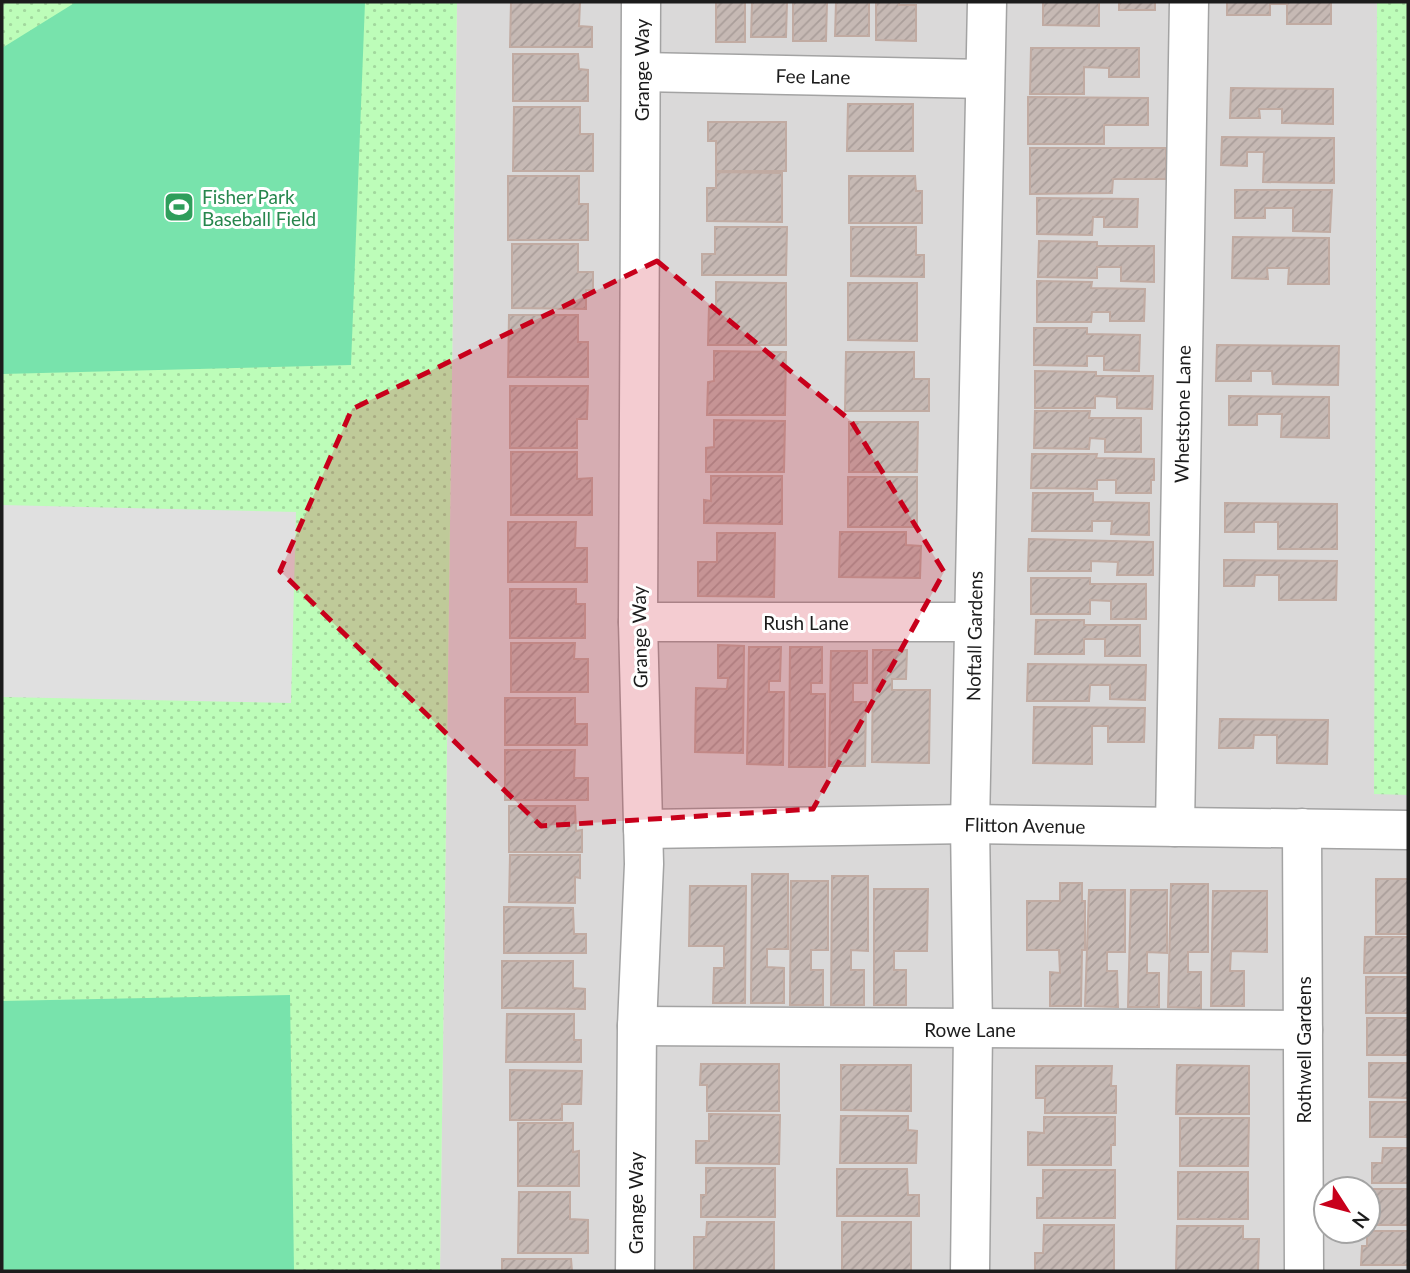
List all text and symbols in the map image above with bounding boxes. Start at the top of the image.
street label: Grange Way [630,19,653,121]
street label: Fee Lane [775,64,851,88]
place label: Fisher Park Baseball Field [202,185,316,230]
sports icon: Fisher Park Baseball Field [162,190,196,224]
street label: Whetstone Lane [1169,345,1195,483]
street label: Noftall Gardens [961,571,987,701]
street label: Grange Way [627,585,651,688]
street label: Rush Lane [763,611,849,634]
street label: Flitton Avenue [964,812,1086,838]
street label: Rothwell Gardens [1292,976,1315,1124]
street label: Rowe Lane [924,1018,1016,1041]
street label: Grange Way [624,1152,647,1254]
north arrow [1312,1175,1382,1245]
text: N [1348,1208,1375,1233]

